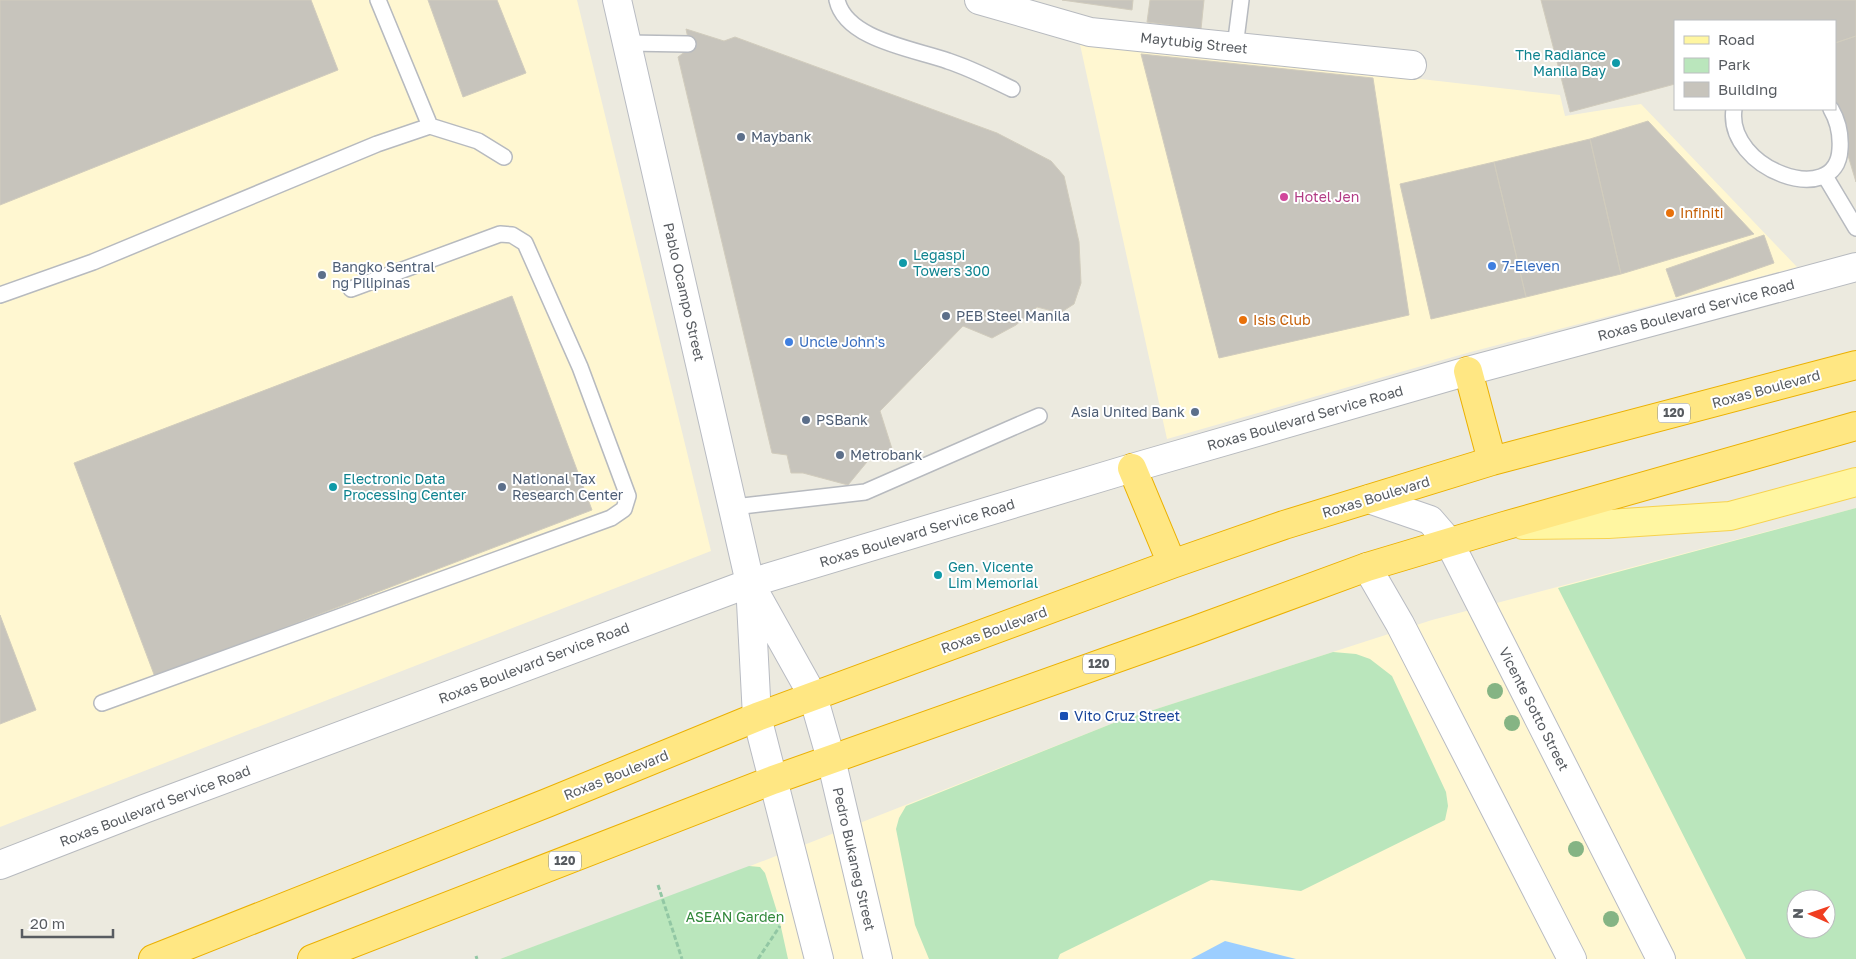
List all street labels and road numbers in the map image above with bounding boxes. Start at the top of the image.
street label: Maytubig Street [1139,28,1249,57]
street label: Pablo Ocampo Street [660,221,709,363]
street label: Roxas Boulevard Service Road [1596,275,1796,344]
street label: Roxas Boulevard [1710,366,1822,411]
street label: Roxas Boulevard Service Road [1205,381,1405,454]
road number: 120 [1658,403,1690,422]
street label: Roxas Boulevard [1320,472,1432,521]
street label: Roxas Boulevard Service Road [817,495,1016,570]
street label: Roxas Boulevard [938,602,1049,657]
street label: Roxas Boulevard Service Road [436,618,632,707]
street label: Vicente Sotto Street [1496,644,1573,773]
road number: 120 [1083,654,1115,674]
street label: Roxas Boulevard [561,746,671,803]
street label: Roxas Boulevard Service Road [57,761,253,850]
street label: Pedro Bukaneg Street [830,785,879,932]
road number: 120 [549,851,581,870]

